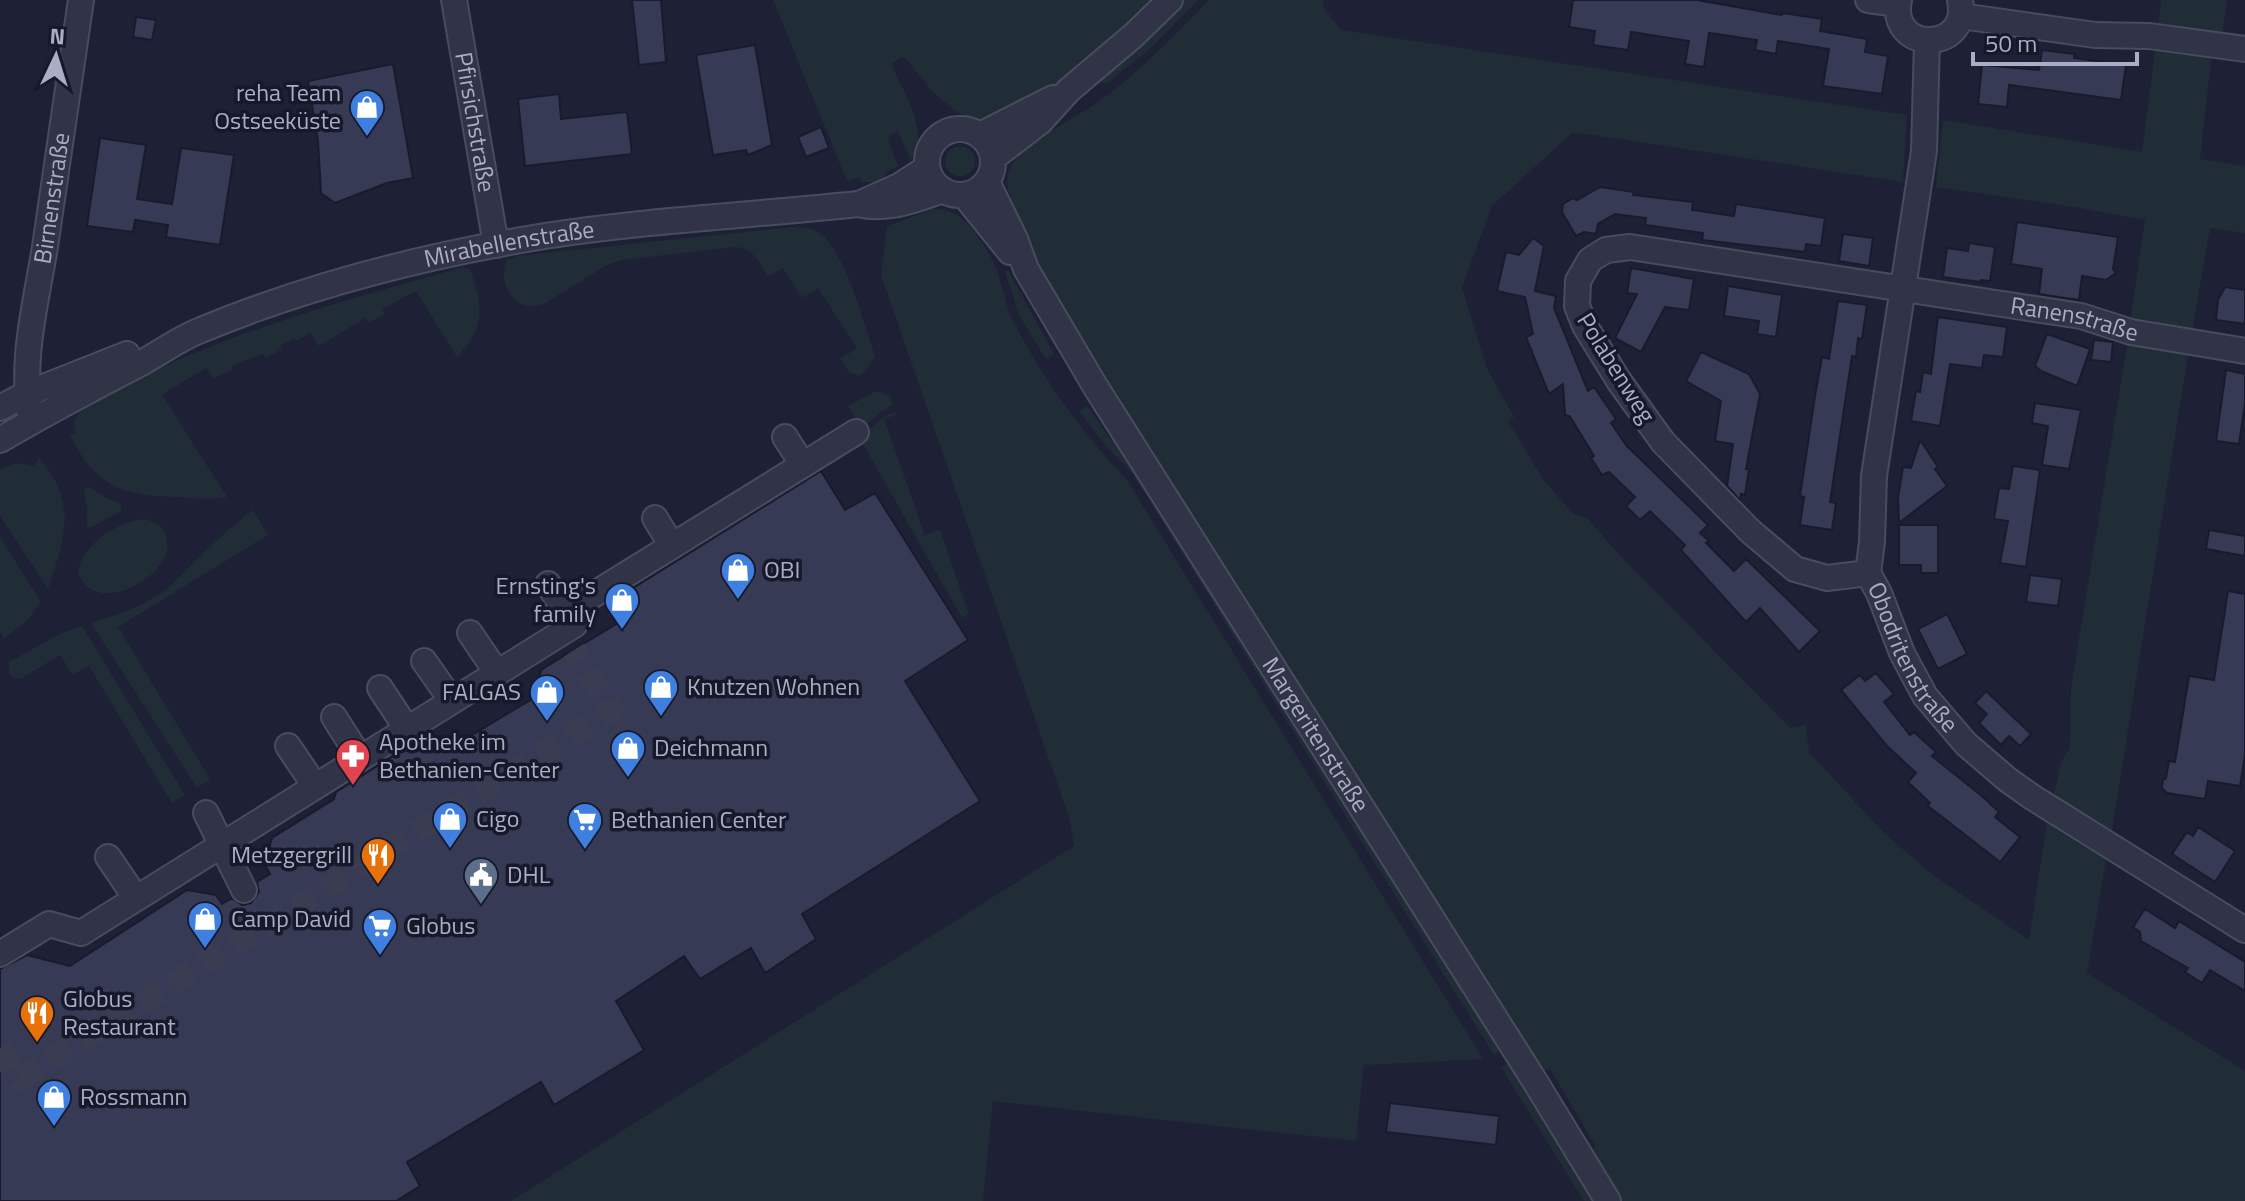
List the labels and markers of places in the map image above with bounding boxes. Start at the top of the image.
place label: reha Team Ostseeküste [214,74,341,138]
shop icon: reha Team Ostseeküste [348,88,386,138]
shop icon: OBI [719,551,757,601]
place label: OBI [764,551,801,587]
place label: Ernsting's family [495,567,596,631]
shop icon: Ernsting's family [603,581,641,631]
shop icon: Knutzen Wohnen [642,668,680,718]
place label: Knutzen Wohnen [687,668,860,704]
place label: FALGAS [442,673,521,709]
shop icon: FALGAS [528,673,566,723]
place label: Apotheke im Bethanien-Center [379,723,559,787]
shop icon: Deichmann [609,729,647,779]
place label: Deichmann [654,729,768,765]
pharmacy icon: Apotheke im Bethanien-Center [334,737,372,787]
shop icon: Cigo [431,800,469,850]
place label: Cigo [476,800,519,836]
supermarket icon: Bethanien Center [566,801,604,851]
place label: Bethanien Center [611,801,786,837]
place label: Metzgergrill [231,836,352,872]
restaurant icon: Metzgergrill [359,836,397,886]
public building icon: DHL [462,856,500,906]
place label: DHL [507,856,551,892]
shop icon: Camp David [186,900,224,950]
place label: Camp David [231,900,351,936]
supermarket icon: Globus [361,907,399,957]
place label: Globus [406,907,476,943]
place label: Globus Restaurant [63,980,176,1044]
restaurant icon: Globus Restaurant [18,994,56,1044]
shop icon: Rossmann [35,1078,73,1128]
place label: Rossmann [80,1078,187,1114]

